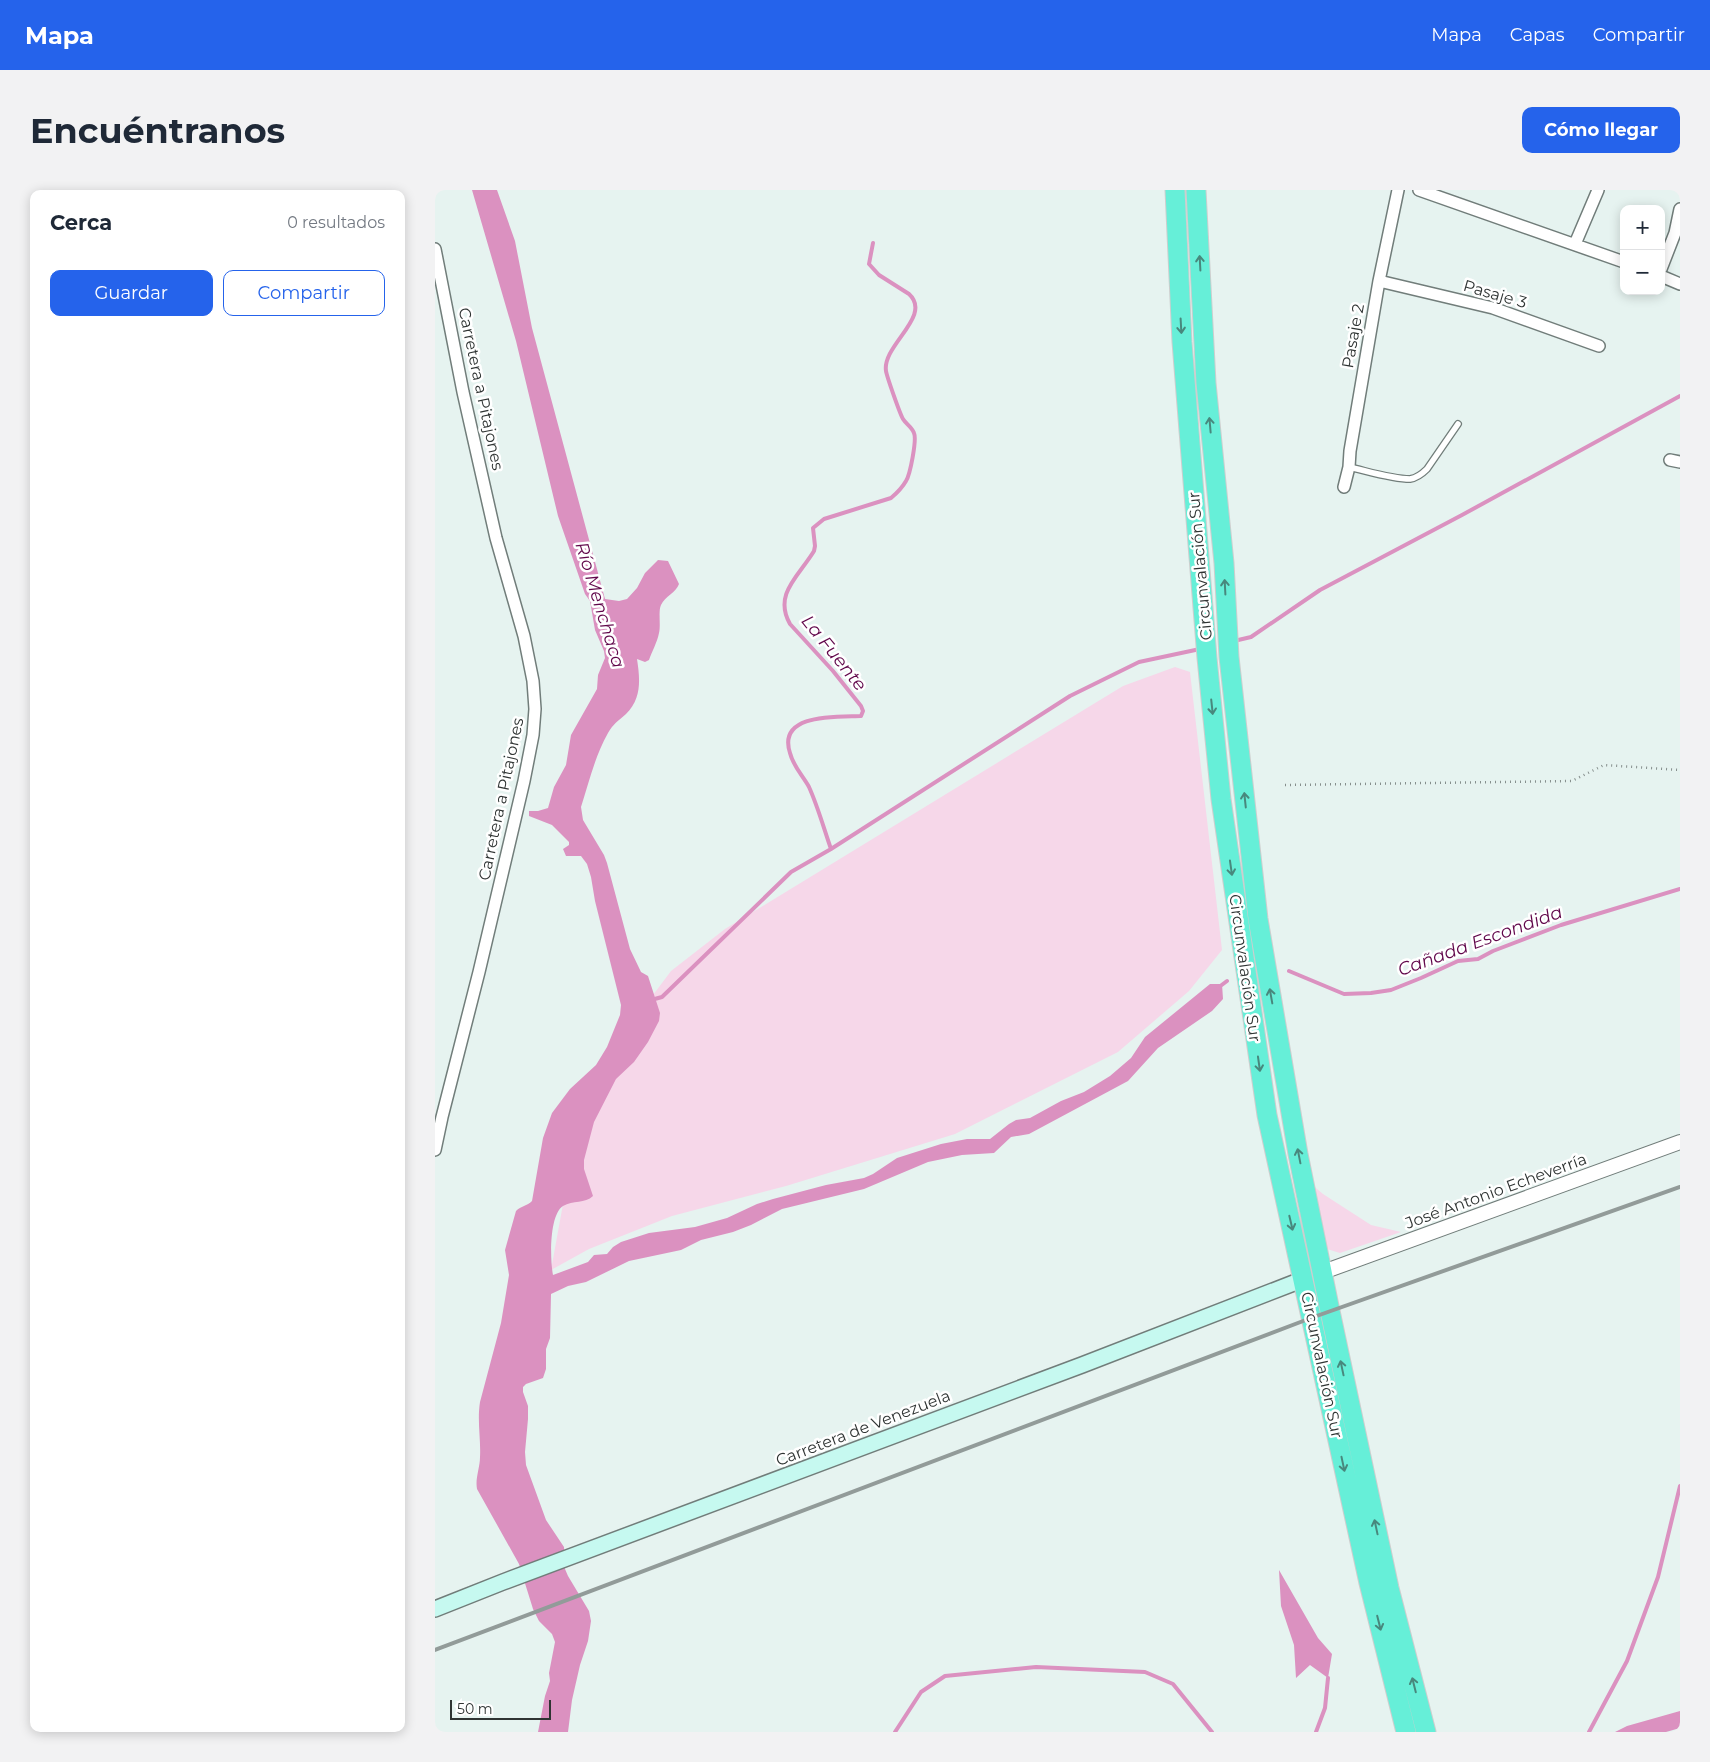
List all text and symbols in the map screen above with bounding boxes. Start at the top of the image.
text: Mapa [25,21,94,50]
text: Mapa [1431,24,1482,46]
text: Capas [1510,24,1565,46]
text: Compartir [1593,24,1685,46]
button: Cómo llegar [1522,107,1680,153]
text: Encuéntranos [30,109,285,152]
map controls [1620,205,1665,295]
button: + [1620,205,1665,250]
text: Cerca [50,210,112,235]
text: 0 resultados [287,213,385,232]
button: − [1620,250,1665,295]
one-way arrow [1195,255,1204,271]
button: Guardar [50,270,213,316]
button: Compartir [223,270,385,316]
street label: Pasaje 3 [1461,276,1529,312]
street label: Pasaje 2 [1338,302,1368,370]
street label: Carretera a Pitajones [454,306,508,472]
one-way arrow [1176,318,1186,334]
one-way arrow [1205,417,1215,433]
street label: Circunvalación Sur [1184,491,1216,641]
water label: Río Menchaca [570,539,630,671]
one-way arrow [1220,579,1229,595]
water label: La Fuente [797,611,871,696]
one-way arrow [1207,699,1217,715]
street label: Carretera a Pitajones [474,716,528,882]
one-way arrow [1240,793,1250,809]
one-way arrow [1226,860,1236,876]
street label: Circunvalación Sur [1225,893,1265,1043]
water label: Cañada Escondida [1395,901,1565,981]
one-way arrow [1266,988,1276,1004]
one-way arrow [1255,1055,1265,1071]
one-way arrow [1294,1149,1303,1165]
street label: José Antonio Echeverría [1402,1149,1589,1233]
one-way arrow [1287,1215,1296,1231]
street label: Circunvalación Sur [1297,1290,1347,1440]
one-way arrow [1337,1360,1347,1376]
street label: Carretera de Venezuela [773,1386,953,1470]
one-way arrow [1339,1456,1348,1472]
one-way arrow [1371,1519,1381,1535]
one-way arrow [1374,1614,1384,1630]
one-way arrow [1409,1677,1418,1693]
scale bar [450,1697,551,1720]
text: 50 m [457,1700,493,1718]

